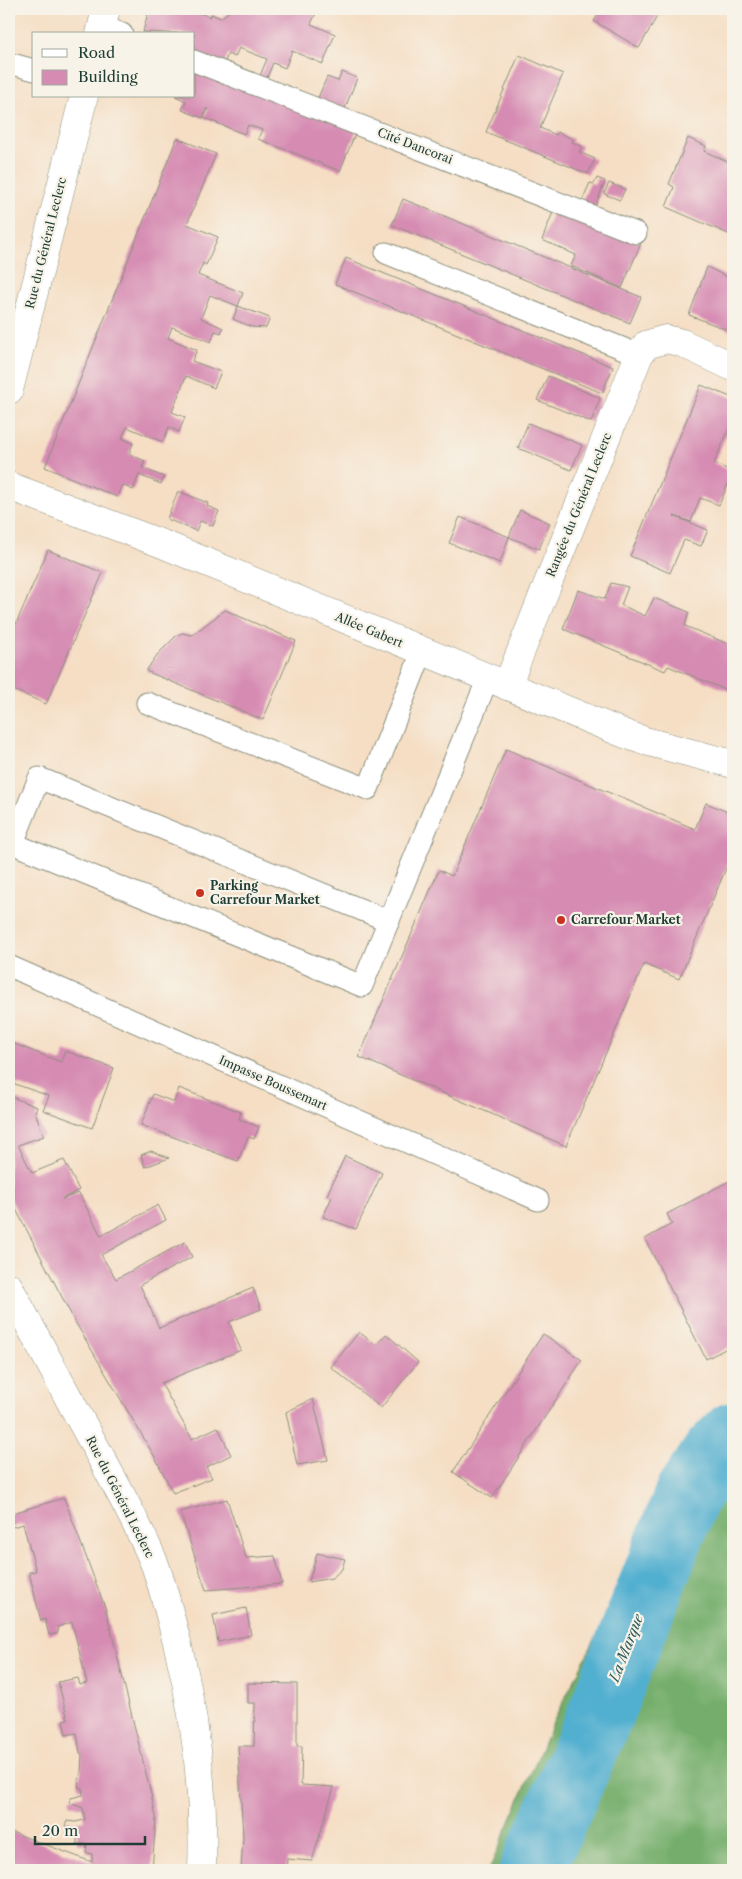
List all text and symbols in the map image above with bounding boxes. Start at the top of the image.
legend [32,32,195,98]
text: Road [78,43,115,62]
text: Building [78,67,138,86]
street label: Cité Dancorai [375,124,455,167]
street label: Rue du Général Leclerc [22,176,69,310]
street label: Rangée du Général Leclerc [543,430,614,579]
street label: Allée Gabert [332,608,406,651]
place label: Parking Carrefour Market [210,878,320,907]
marker: Parking Carrefour Market [194,887,206,899]
place label: Carrefour Market [571,912,681,927]
marker: Carrefour Market [555,914,567,926]
street label: Impasse Boussemart [217,1052,330,1113]
street label: Rue du Général Leclerc [83,1433,158,1560]
water label: La Marque [605,1610,648,1685]
scale bar [35,1814,145,1846]
text: 20 m [42,1821,78,1840]

